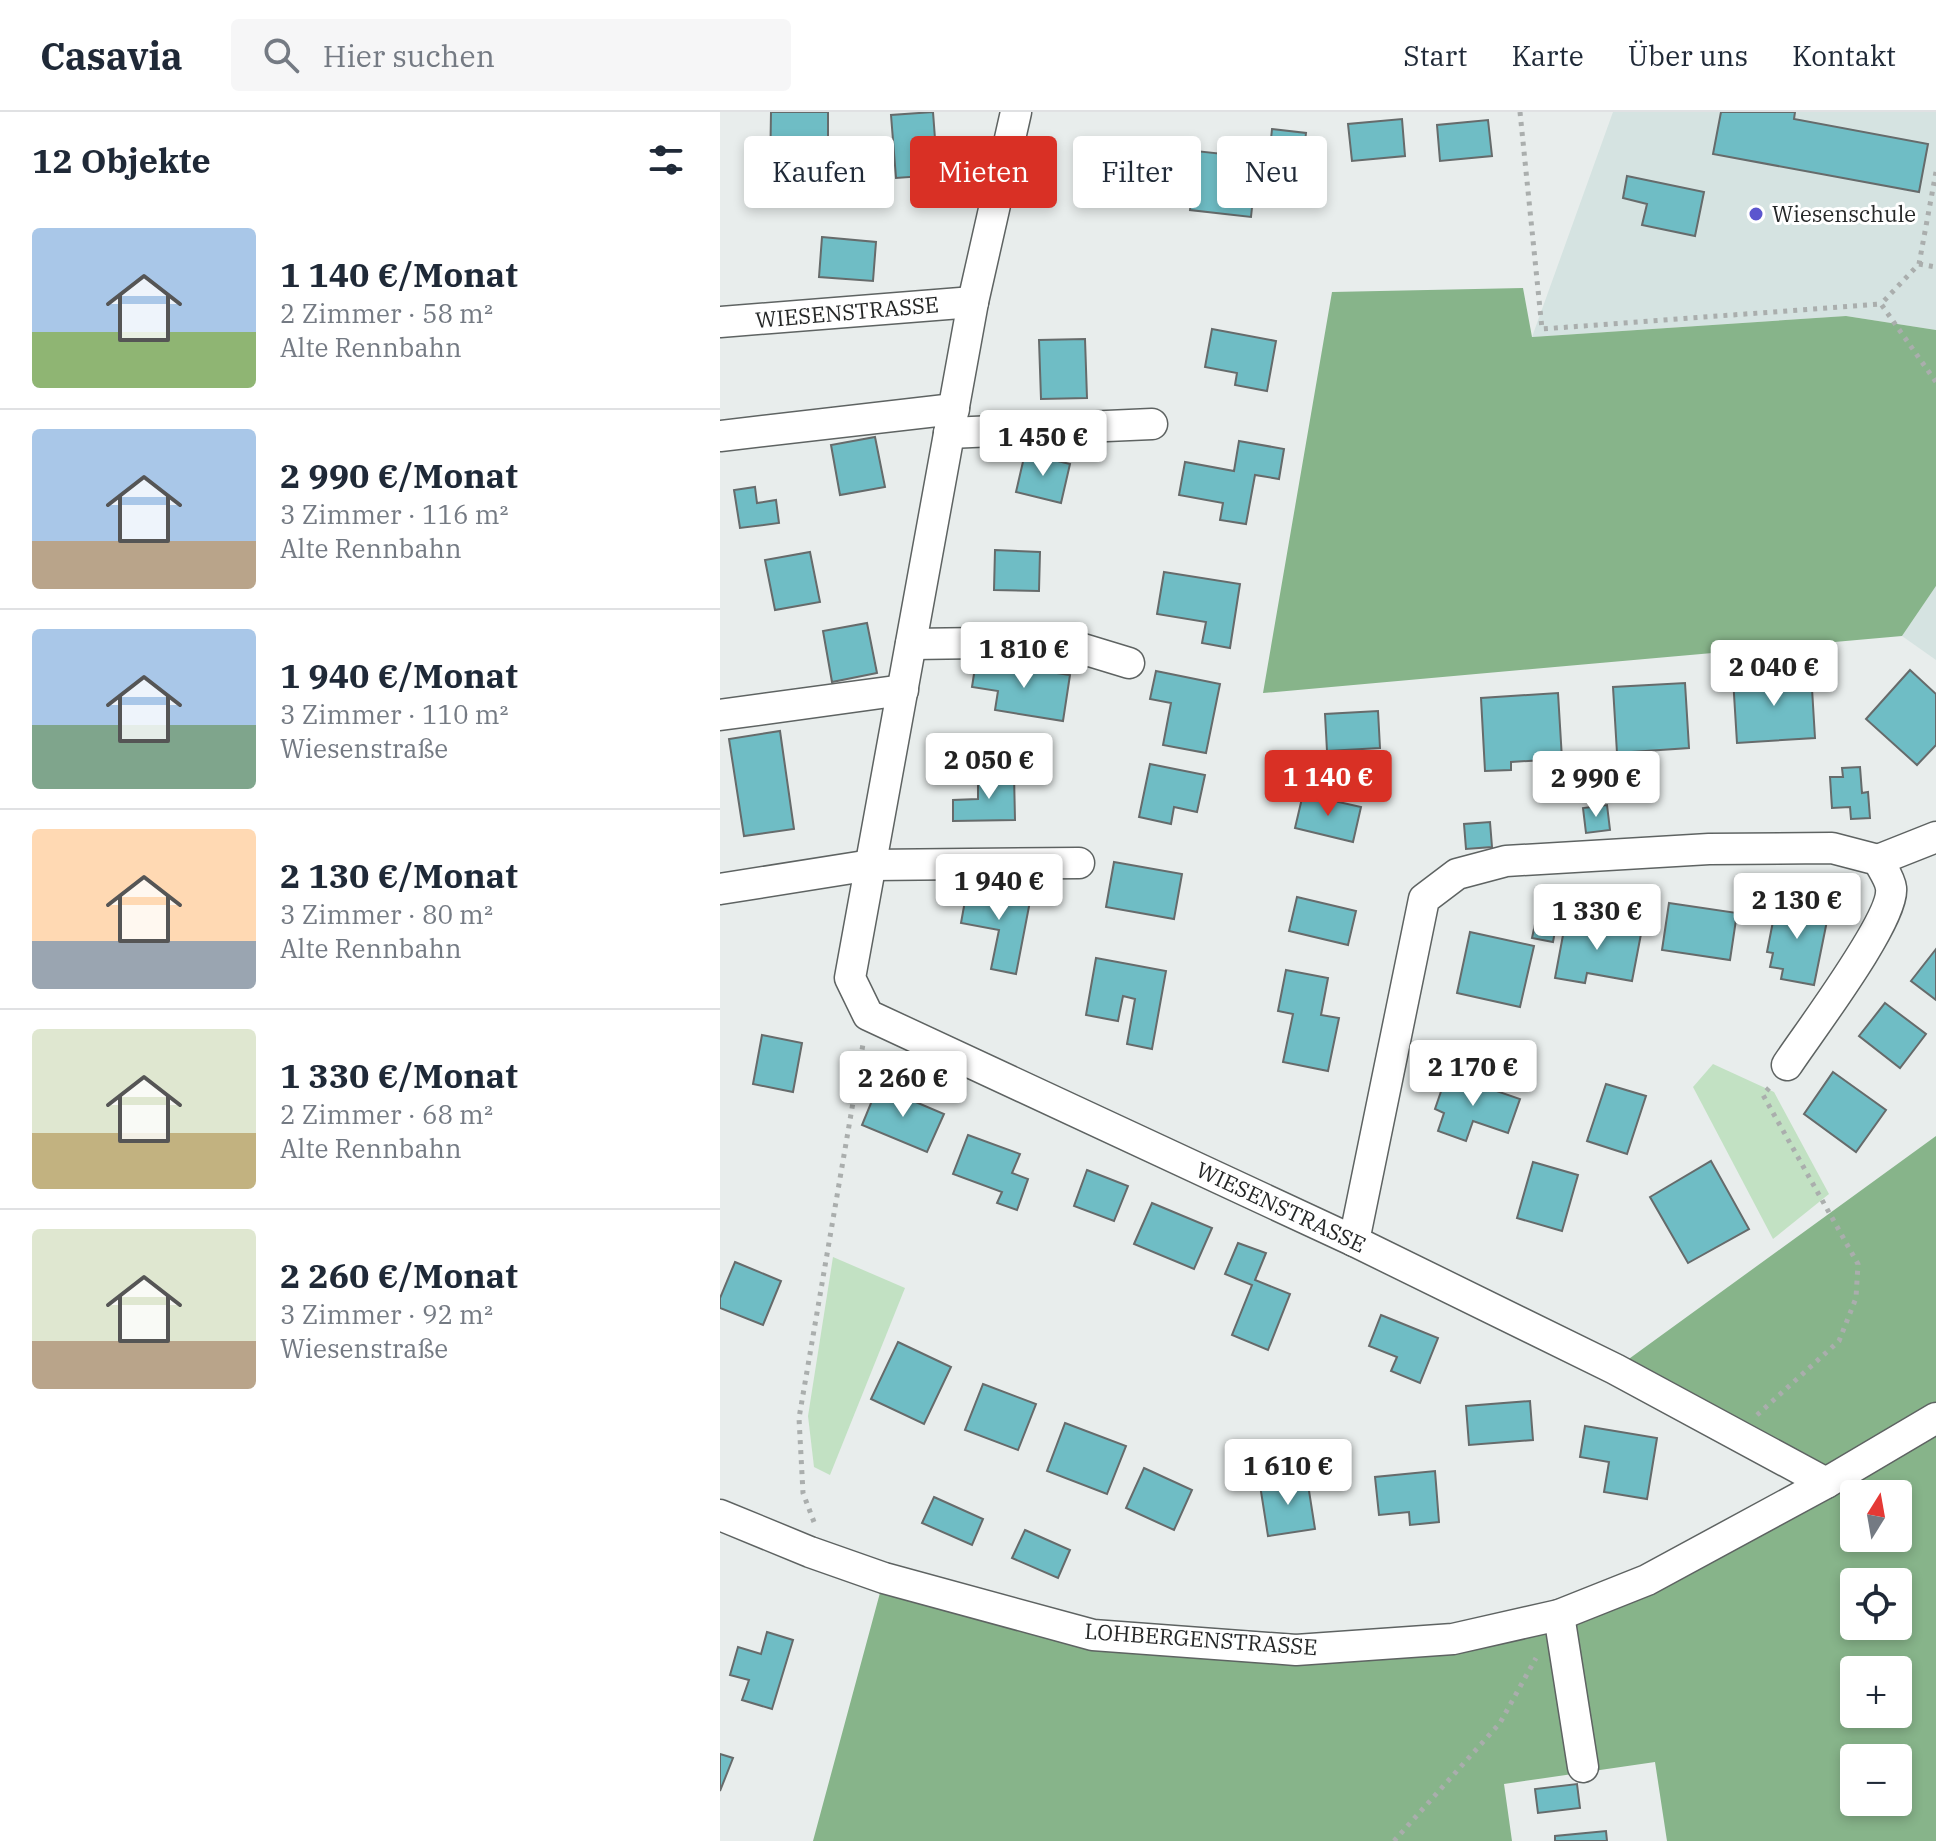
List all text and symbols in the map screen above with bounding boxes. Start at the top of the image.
search box [231,19,791,91]
text: Casavia [40,31,183,80]
icon: search [259,33,303,77]
text: Hier suchen [323,36,495,75]
text: Start [1403,37,1467,74]
text: Karte [1511,37,1584,74]
text: Über uns [1628,37,1748,74]
text: Kontakt [1792,37,1896,74]
chip: Kaufen [744,136,894,208]
chip: Mieten [910,136,1057,208]
chip: Filter [1073,136,1201,208]
chip: Neu [1217,136,1327,208]
text: 12 Objekte [32,138,211,182]
icon: filters [644,138,688,182]
place label: Wiesenschule [1772,199,1916,228]
marker: Wiesenschule [1747,205,1765,223]
text: 1 140 €/Monat [280,252,518,296]
icon: home [96,260,192,356]
street label: WIESENSTRASSE [754,289,940,334]
text: 2 Zimmer · 58 m² [280,296,493,330]
text: Alte Rennbahn [280,330,462,364]
pin: 1 450 € [969,410,1117,478]
text: 1 450 € [998,419,1088,453]
text: 2 990 €/Monat [280,453,518,497]
icon: home [96,461,192,557]
text: 3 Zimmer · 116 m² [280,497,509,531]
text: Alte Rennbahn [280,531,462,565]
pin: 1 810 € [950,622,1098,690]
text: 1 810 € [979,631,1069,665]
pin: 2 040 € [1700,640,1848,708]
text: 2 040 € [1729,649,1819,683]
text: 1 940 €/Monat [280,653,518,697]
icon: home [96,661,192,757]
text: 3 Zimmer · 110 m² [280,697,509,731]
text: Wiesenstraße [280,731,448,765]
pin: 2 050 € [915,733,1063,801]
text: 2 050 € [944,742,1034,776]
pin: 1 140 € [1254,750,1402,818]
pin: 2 990 € [1522,751,1670,819]
text: 1 140 € [1283,759,1373,793]
text: 2 990 € [1551,760,1641,794]
text: 2 130 €/Monat [280,853,518,897]
pin: 1 940 € [925,854,1073,922]
icon: home [96,861,192,957]
text: 1 940 € [954,863,1044,897]
pin: 2 130 € [1723,873,1871,941]
text: 2 130 € [1752,882,1842,916]
pin: 1 330 € [1523,884,1671,952]
text: 1 330 € [1552,893,1642,927]
text: 3 Zimmer · 80 m² [280,897,493,931]
text: Alte Rennbahn [280,931,462,965]
pin: 2 170 € [1399,1040,1547,1108]
text: 2 170 € [1428,1049,1518,1083]
pin: 2 260 € [829,1051,977,1119]
text: 1 330 €/Monat [280,1053,518,1097]
text: 2 260 € [858,1060,948,1094]
icon: home [96,1061,192,1157]
text: 2 Zimmer · 68 m² [280,1097,493,1131]
text: Alte Rennbahn [280,1131,462,1165]
street label: WIESENSTRASSE [1192,1154,1371,1259]
text: 2 260 €/Monat [280,1253,518,1297]
icon: home [96,1261,192,1357]
text: 3 Zimmer · 92 m² [280,1297,493,1331]
text: Wiesenstraße [280,1331,448,1365]
pin: 1 610 € [1214,1439,1362,1507]
text: 1 610 € [1243,1448,1333,1482]
north arrow [1840,1480,1912,1552]
map controls [1840,1480,1912,1816]
button: locate [1840,1568,1912,1640]
street label: LOHBERGENSTRASSE [1084,1616,1318,1661]
button: + [1840,1656,1912,1728]
button: − [1840,1744,1912,1816]

